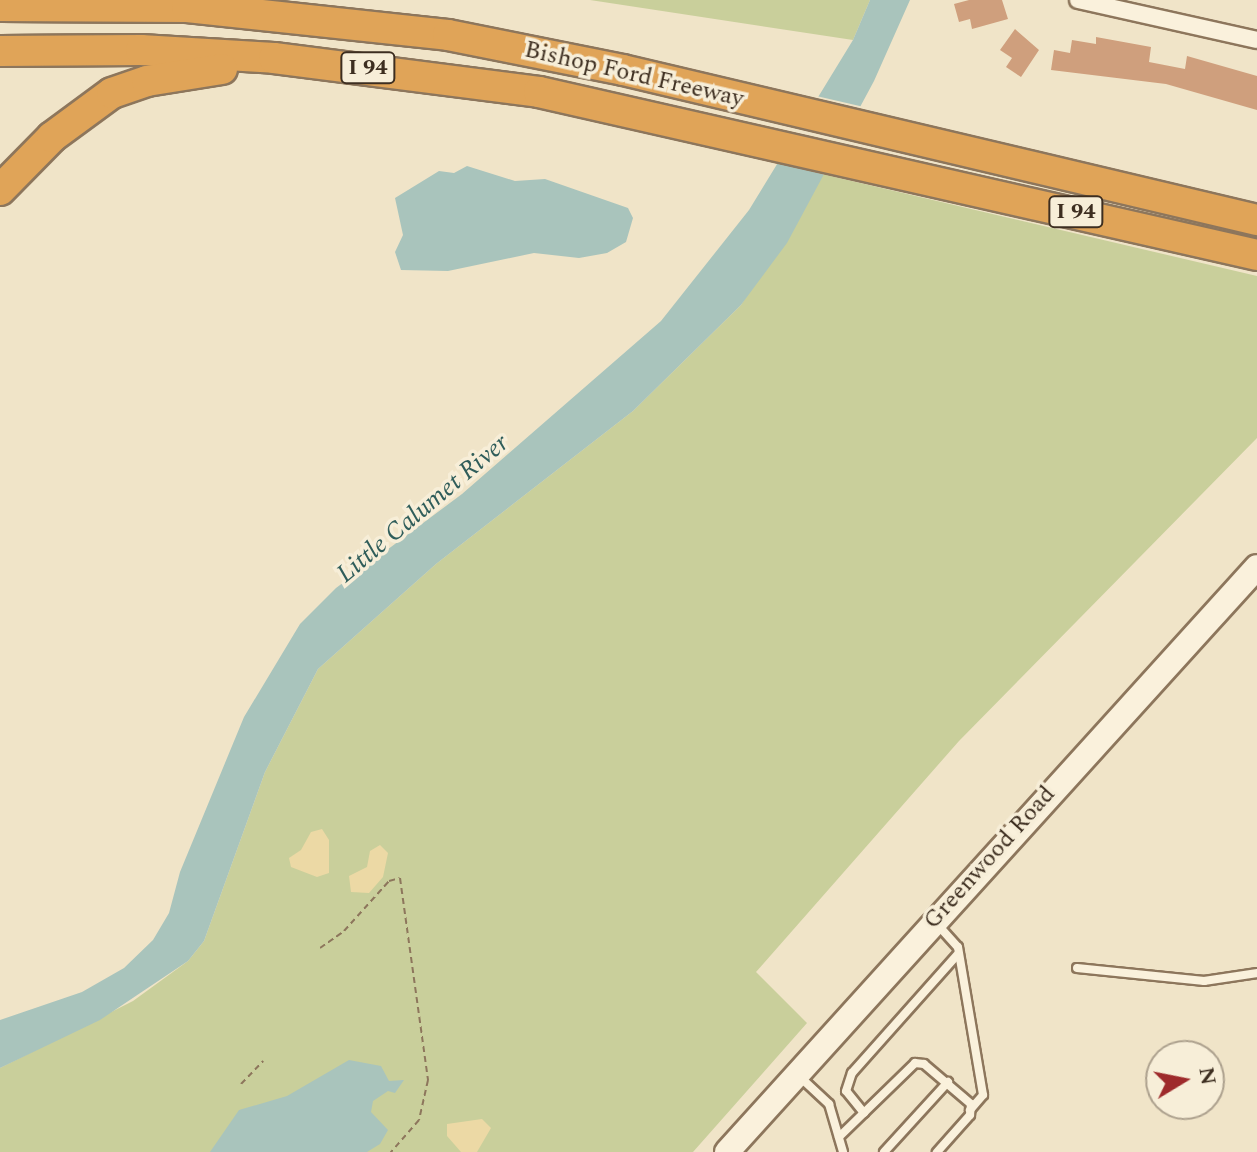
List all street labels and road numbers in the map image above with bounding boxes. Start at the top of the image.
street label: Bishop Ford Freeway [522,36,746,114]
road number: I 94 [340,50,396,86]
road number: I 94 [1048,194,1104,230]
street label: Greenwood Road [918,780,1062,936]

